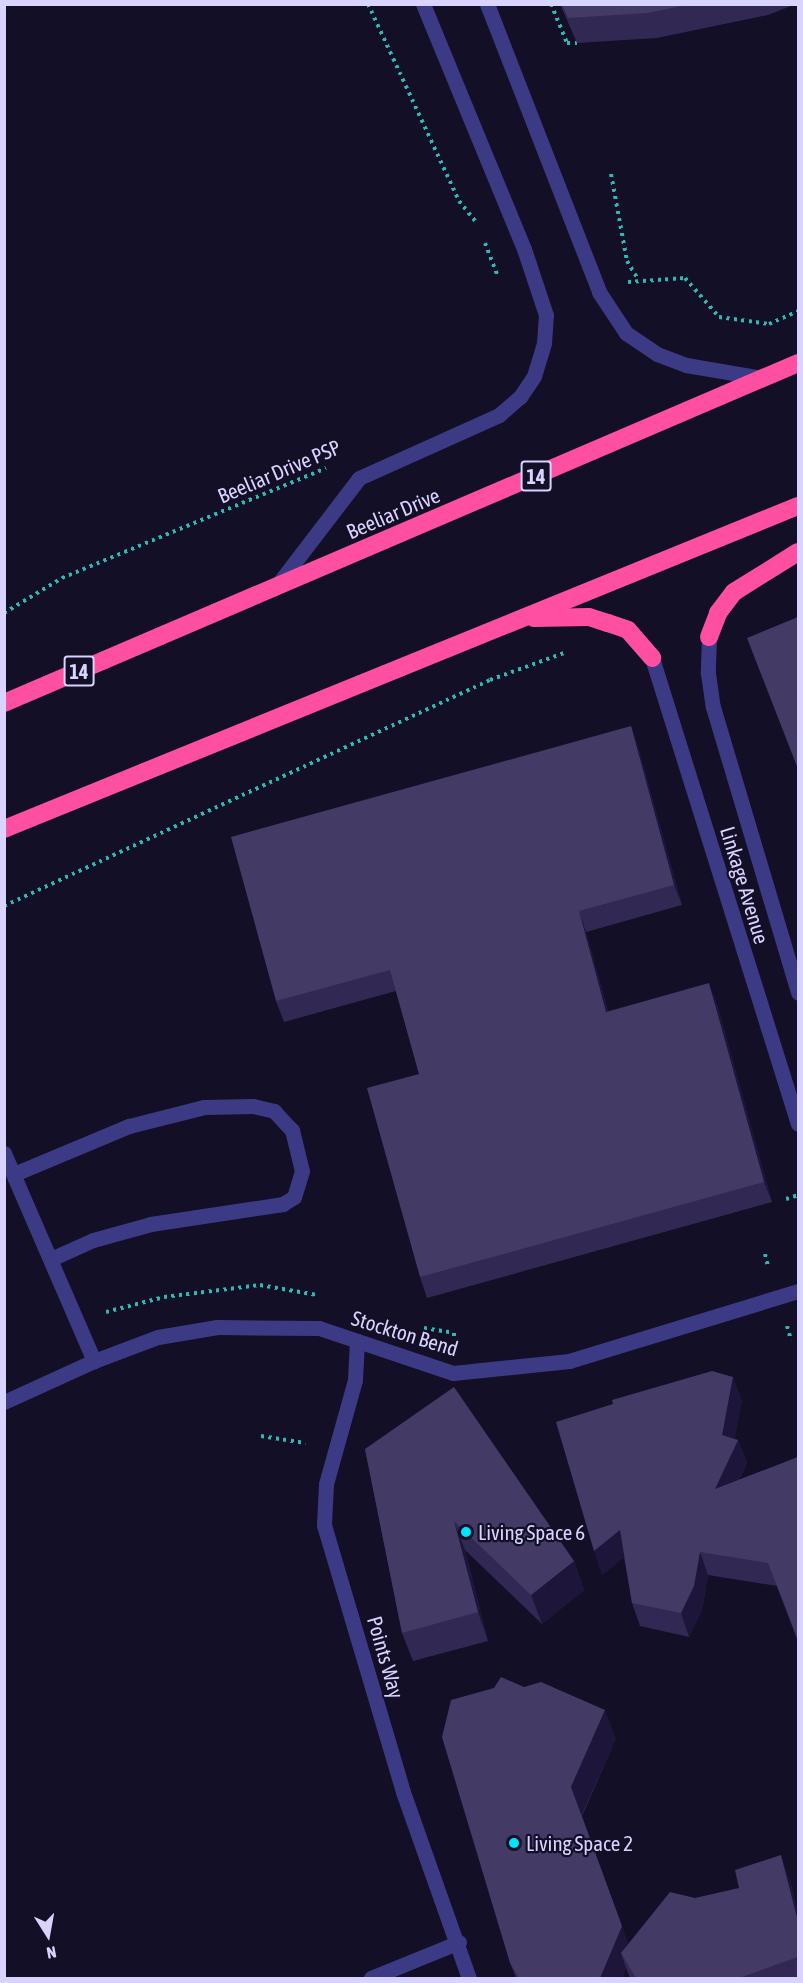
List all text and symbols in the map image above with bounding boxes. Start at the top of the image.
street label: Beeliar Drive PSP [214,434,344,508]
road number: 14 [520,459,552,493]
street label: Beeliar Drive [343,482,443,544]
road number: 14 [62,654,96,688]
street label: Linkage Avenue [715,823,775,947]
street label: Stockton Bend [349,1305,461,1361]
place label: Living Space 6 [478,1519,585,1545]
marker: Living Space 6 [459,1525,473,1539]
street label: Points Way [362,1613,410,1701]
place label: Living Space 2 [526,1830,633,1856]
marker: Living Space 2 [507,1836,521,1850]
north arrow [18,1905,78,1965]
text: N [45,1943,58,1962]

